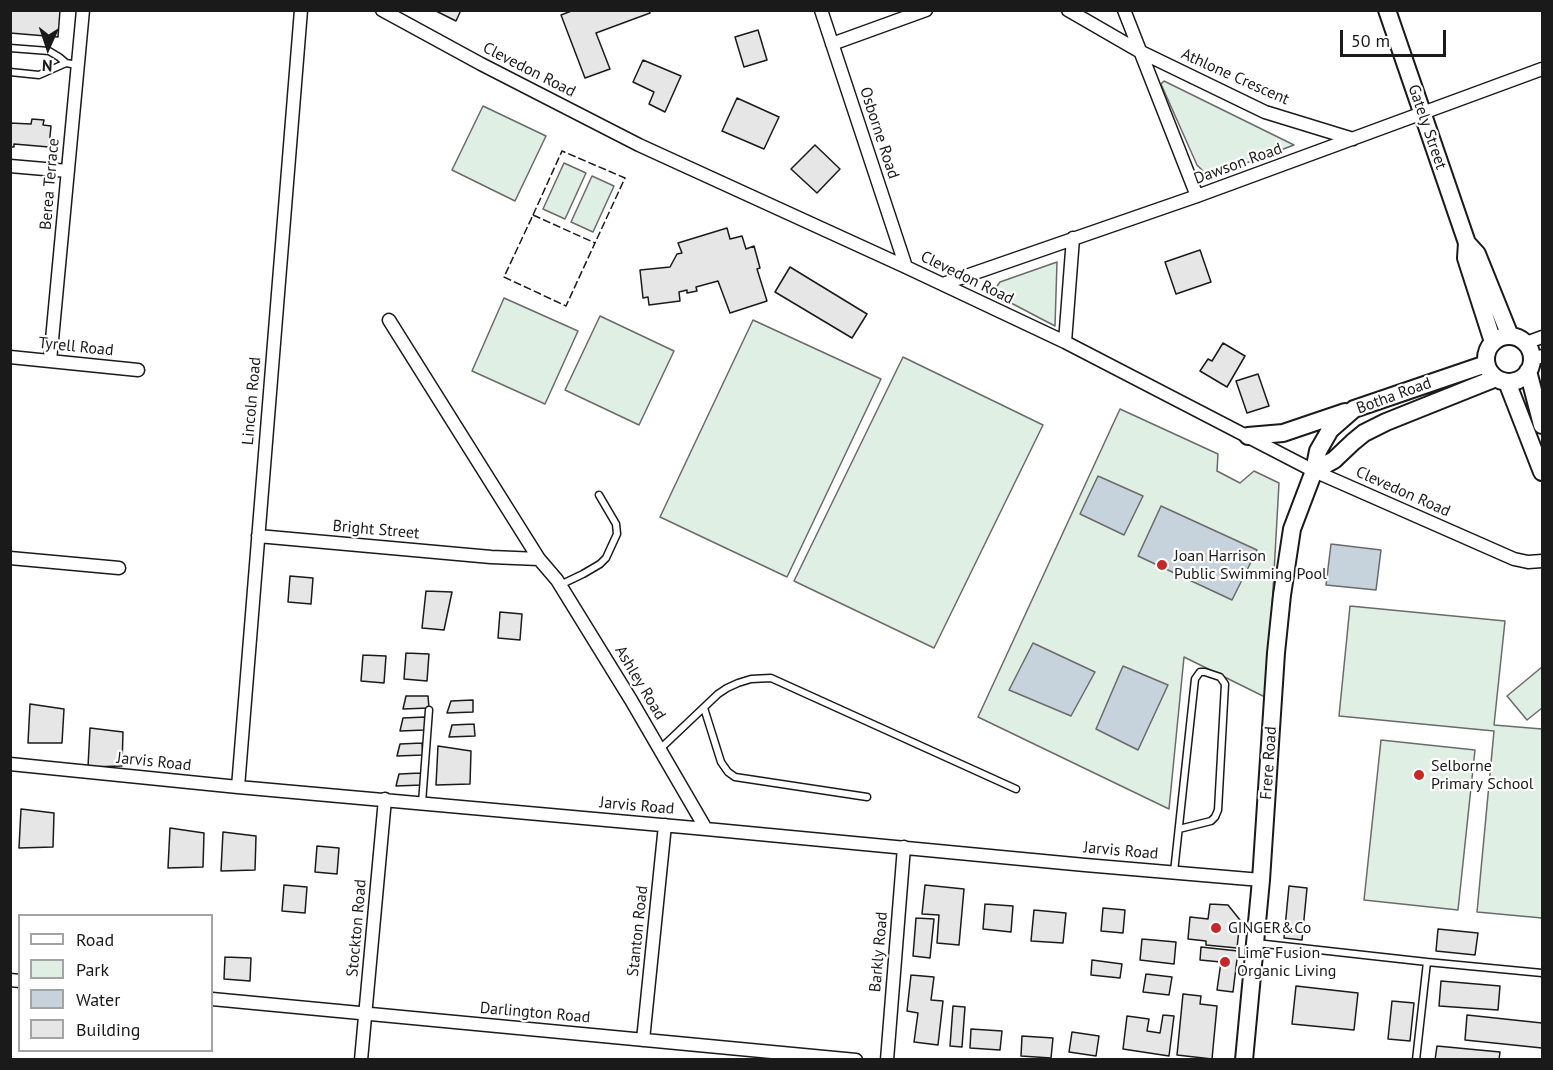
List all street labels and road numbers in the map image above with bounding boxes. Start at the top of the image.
street label: Clevedon Road [479,38,579,102]
street label: Athlone Crescent [1178,45,1292,109]
street label: Gately Street [1404,82,1450,172]
street label: Osborne Road [855,85,903,181]
street label: Berea Terrace [36,137,64,231]
street label: Dawson Road [1191,139,1285,189]
street label: Clevedon Road [917,247,1017,309]
street label: Tyrell Road [38,334,114,360]
street label: Lincoln Road [239,356,265,446]
street label: Botha Road [1354,374,1434,418]
street label: Clevedon Road [1353,463,1453,521]
street label: Bright Street [332,517,420,543]
street label: Ashley Road [610,643,670,723]
street label: Frere Road [1257,726,1281,800]
street label: Jarvis Road [116,749,192,775]
street label: Jarvis Road [599,793,675,819]
street label: Jarvis Road [1083,838,1159,864]
street label: Stockton Road [343,878,371,978]
street label: Stanton Road [624,885,652,977]
street label: Barkly Road [866,911,892,993]
street label: Darlington Road [479,999,591,1027]

